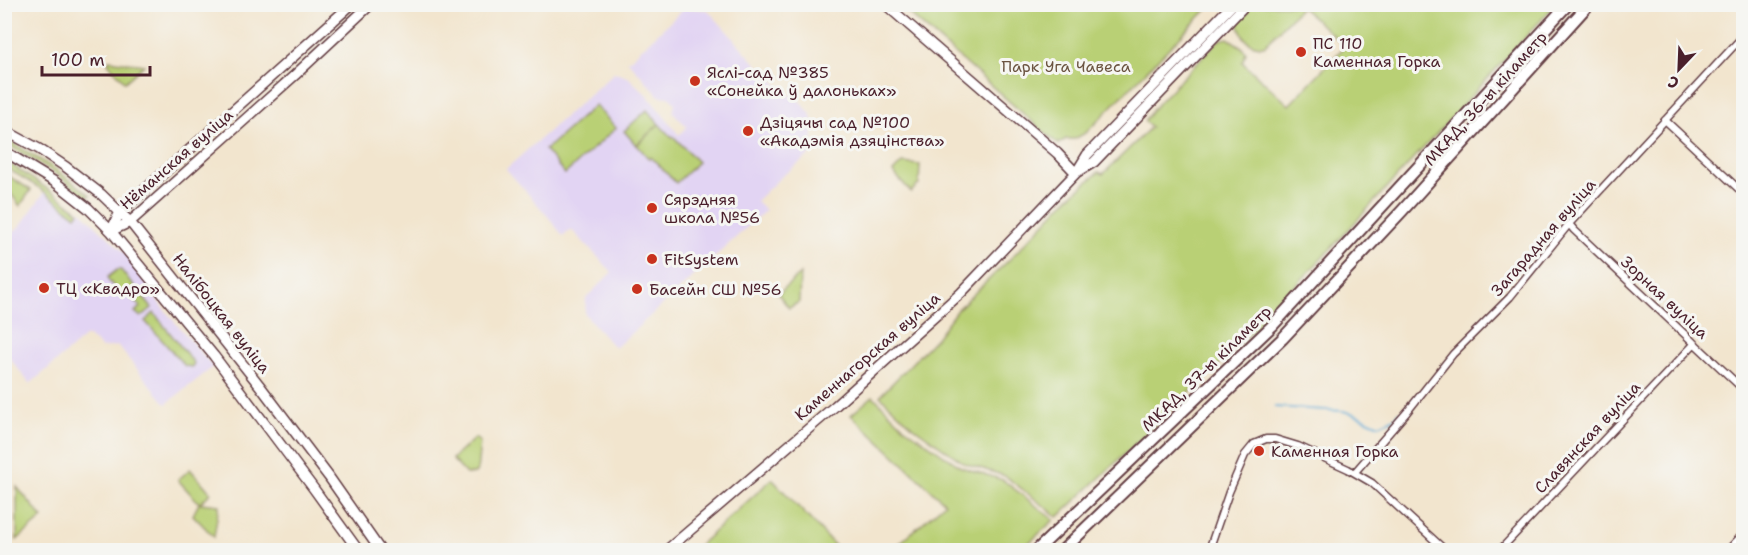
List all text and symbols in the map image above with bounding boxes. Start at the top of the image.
street label: МКАД, 36-ы кіламетр [1419,27,1551,170]
place label: ПС 110 Каменная Горка [1313,33,1441,72]
scale bar [42,39,150,77]
north arrow [1649,39,1709,99]
marker: ПС 110 Каменная Горка [1294,45,1308,59]
text: 100 m [51,48,105,72]
park label: Парк Уга Чавеса [1001,56,1131,77]
place label: Яслі-сад №385 «Сонейка ў далоньках» [707,62,896,101]
text: С [1665,71,1682,94]
marker: Яслі-сад №385 «Сонейка ў далоньках» [688,74,702,88]
street label: Нёманская вуліца [115,104,237,214]
place label: Дзіцячы сад №100 «Акадэмія дзяцінства» [760,112,944,151]
marker: Дзіцячы сад №100 «Акадэмія дзяцінства» [741,124,755,138]
street label: Загарадная вуліца [1487,174,1600,300]
place label: Сярэдняя школа №56 [664,189,760,228]
marker: Сярэдняя школа №56 [645,201,659,215]
street label: Налібоцкая вуліца [168,249,275,378]
place label: FitSystem [664,249,739,270]
street label: Зорная вуліца [1616,251,1713,343]
marker: FitSystem [645,252,659,266]
place label: ТЦ «Квадро» [56,278,160,299]
place label: Басейн СШ №56 [649,279,782,300]
marker: ТЦ «Квадро» [37,281,51,295]
marker: Басейн СШ №56 [630,282,644,296]
street label: Каменнагорская вуліца [790,287,944,425]
street label: МКАД, 37-ы кіламетр [1137,301,1276,436]
street label: Славянская вуліца [1530,377,1645,498]
place label: Каменная Горка [1271,441,1399,462]
marker: Каменная Горка [1252,444,1266,458]

